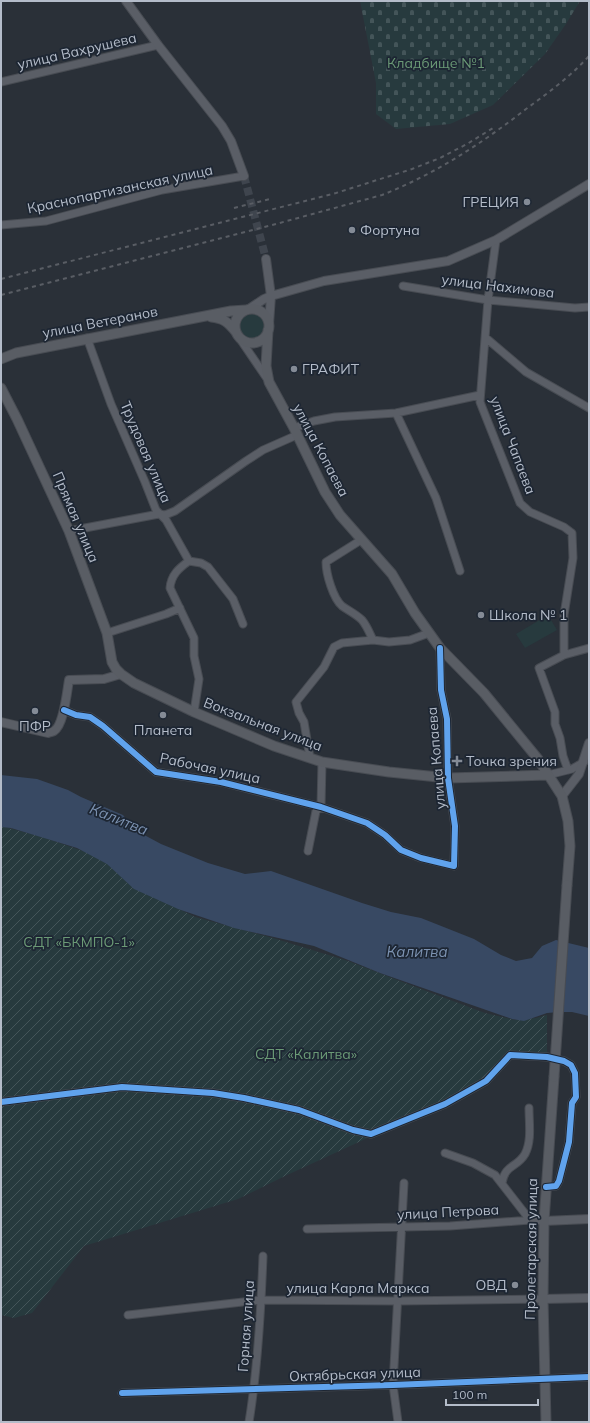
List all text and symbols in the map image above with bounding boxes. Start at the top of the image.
street label: улица Вахрушева [16,29,138,73]
park label: Кладбище №1 [387,54,485,72]
street label: Краснопартизанская улица [26,161,214,217]
place label: ГРЕЦИЯ [463,193,519,211]
marker: ГРЕЦИЯ [522,197,532,207]
place label: Фортуна [360,221,420,239]
marker: Фортуна [347,225,357,235]
street label: улица Нахимова [441,270,555,302]
street label: улица Ветеранов [41,302,159,342]
place label: ГРАФИТ [302,360,360,378]
marker: ГРАФИТ [289,364,299,374]
street label: улица Чапаева [486,393,540,497]
street label: Трудовая улица [117,399,175,505]
street label: улица Копаева [289,400,353,500]
street label: Прямая улица [49,469,103,565]
place label: Школа № 1 [489,606,567,624]
marker: Школа № 1 [476,610,486,620]
street label: Вокзальная улица [201,693,325,755]
marker: ПФР [30,706,40,716]
street label: улица Копаева [423,706,449,810]
marker: Планета [158,710,168,720]
place label: ПФР [19,717,51,735]
place label: Планета [134,721,192,739]
street label: Рабочая улица [158,749,262,787]
place label: Точка зрения [466,752,557,770]
marker: Точка зрения [451,755,463,767]
water label: Калитва [87,799,151,839]
park label: СДТ «БКМПО-1» [23,933,135,951]
water label: Калитва [386,942,448,961]
park label: СДТ «Калитва» [255,1045,357,1063]
street label: Пролетарская улица [521,1178,541,1320]
street label: улица Петрова [396,1200,500,1224]
place label: ОВД [475,1276,507,1294]
street label: улица Карла Маркса [286,1279,430,1297]
street label: Горная улица [234,1280,258,1372]
marker: ОВД [510,1280,520,1290]
street label: Октябрьская улица [289,1363,421,1385]
scale bar [446,1381,538,1407]
text: 100 m [452,1387,487,1402]

